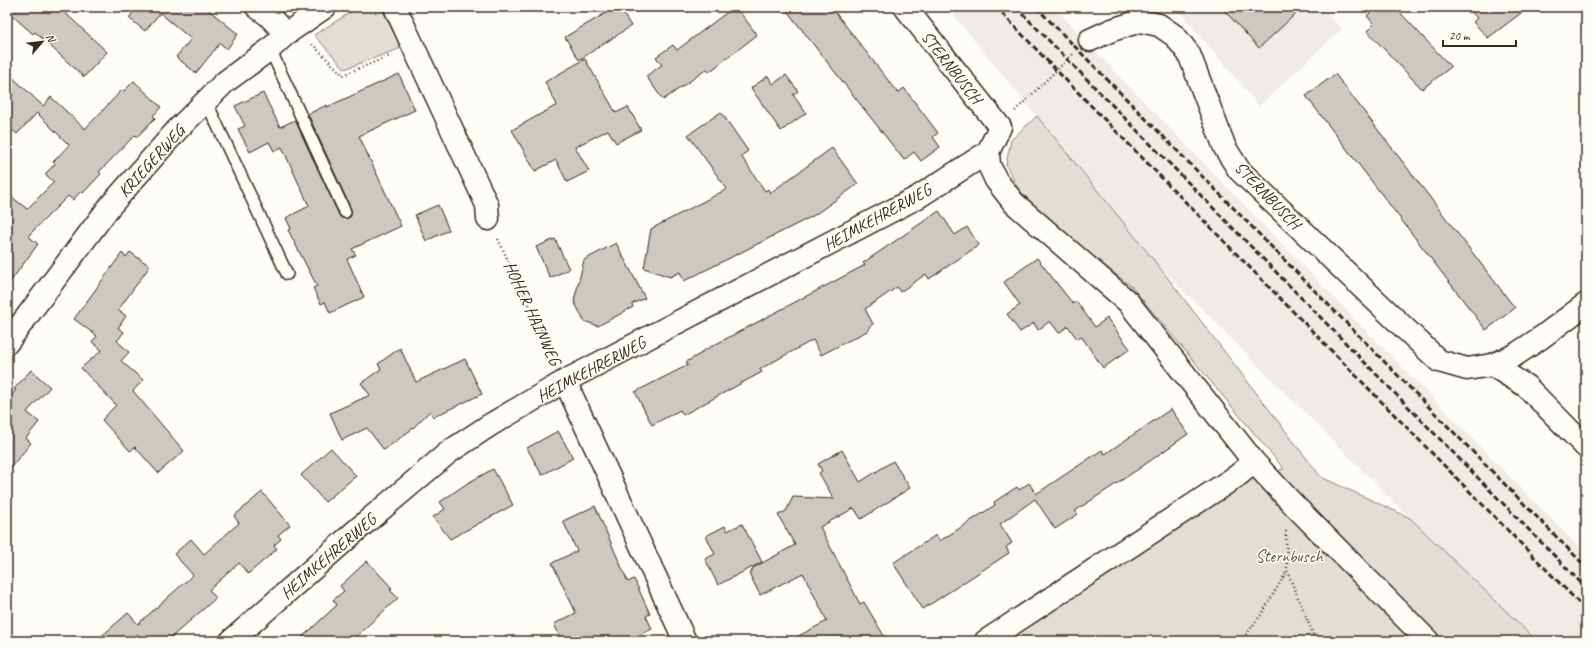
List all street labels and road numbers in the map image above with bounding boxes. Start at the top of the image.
street label: STERNBUSCH [917,27,988,110]
street label: KRIEGERWEG [114,119,191,202]
street label: STERNBUSCH [1230,157,1307,235]
street label: HEIMKEHRERWEG [820,178,936,256]
street label: HOHER HAINWEG [499,258,567,370]
street label: HEIMKEHRERWEG [533,331,650,407]
street label: HEIMKEHRERWEG [276,508,382,604]

